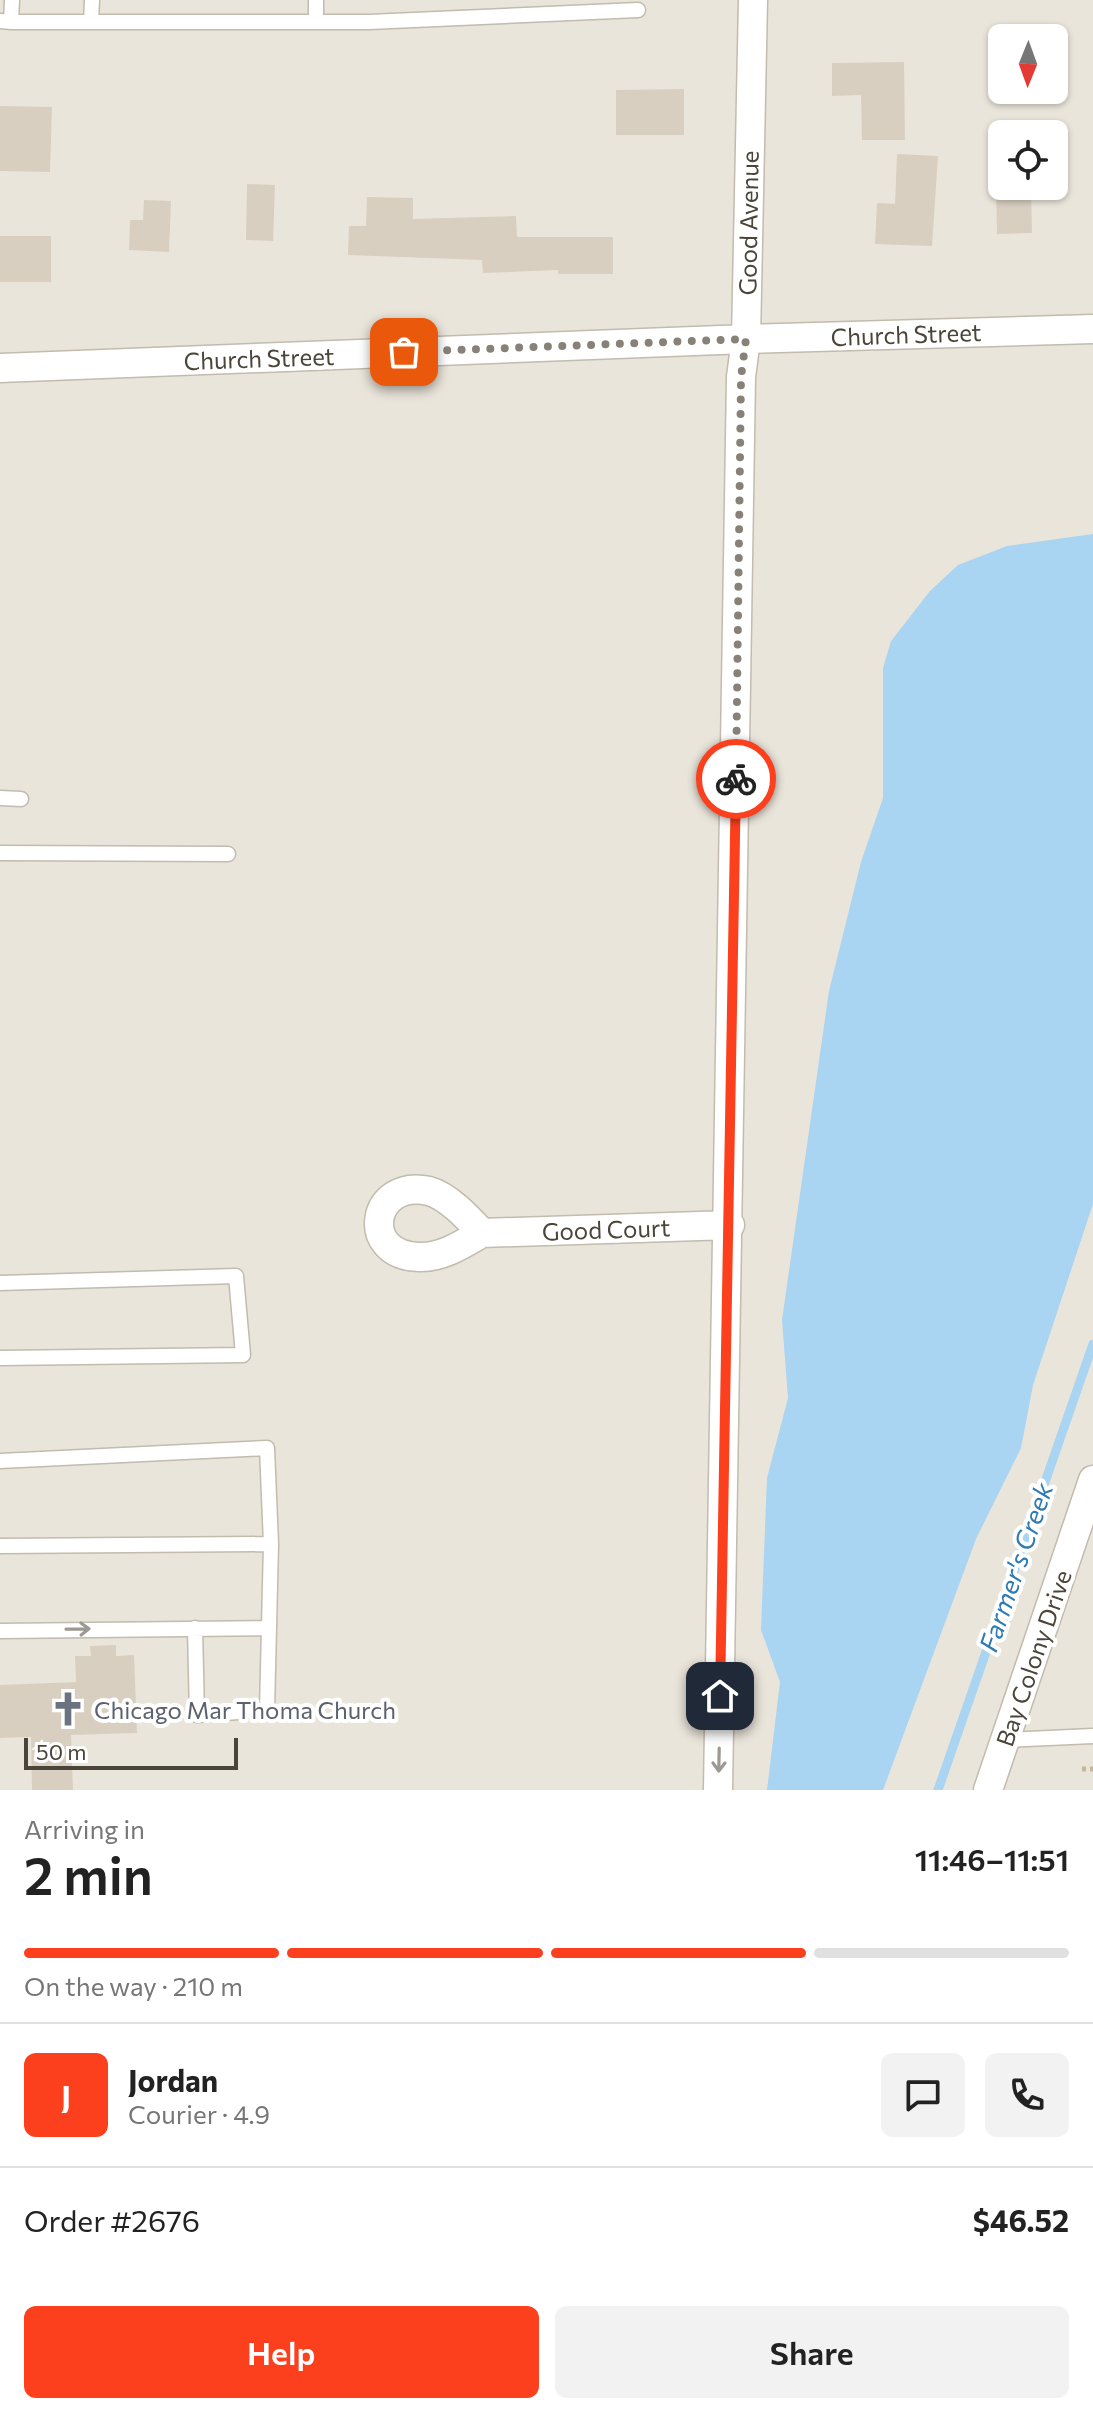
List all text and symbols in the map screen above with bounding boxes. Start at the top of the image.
north arrow [988,24,1068,104]
map controls [988,24,1068,200]
button: locate [988,120,1068,200]
street label: Good Avenue [732,150,764,296]
street label: Church Street [830,317,982,351]
pin [370,318,438,386]
icon: bag [382,330,426,374]
street label: Church Street [183,341,335,375]
courier [696,739,776,819]
icon: bike [714,757,758,801]
street label: Good Court [541,1212,671,1246]
water label: Farmer's Creek [972,1478,1059,1655]
street label: Bay Colony Drive [989,1566,1077,1750]
one-way arrow [64,1622,91,1637]
pin [686,1662,754,1730]
icon: home [698,1674,742,1718]
church icon: Chicago Mar Thoma Church [49,1690,87,1728]
place label: Chicago Mar Thoma Church [94,1695,396,1724]
scale bar [24,1734,238,1770]
text: 50 m [36,1738,86,1765]
one-way arrow [711,1746,727,1773]
text: Arriving in [24,1813,145,1844]
text: 11:46–11:51 [915,1840,1069,1877]
text: 2 min [24,1842,153,1906]
text: On the way · 210 m [24,1970,243,2001]
button: chat [881,2053,965,2137]
button: phone [985,2053,1069,2137]
text: Jordan [128,2061,218,2098]
text: J [61,2077,71,2114]
text: Courier · 4.9 [128,2098,270,2129]
text: Order #2676 [24,2201,200,2238]
text: $46.52 [973,2201,1069,2238]
button: Help [24,2306,539,2398]
button: Share [555,2306,1069,2398]

